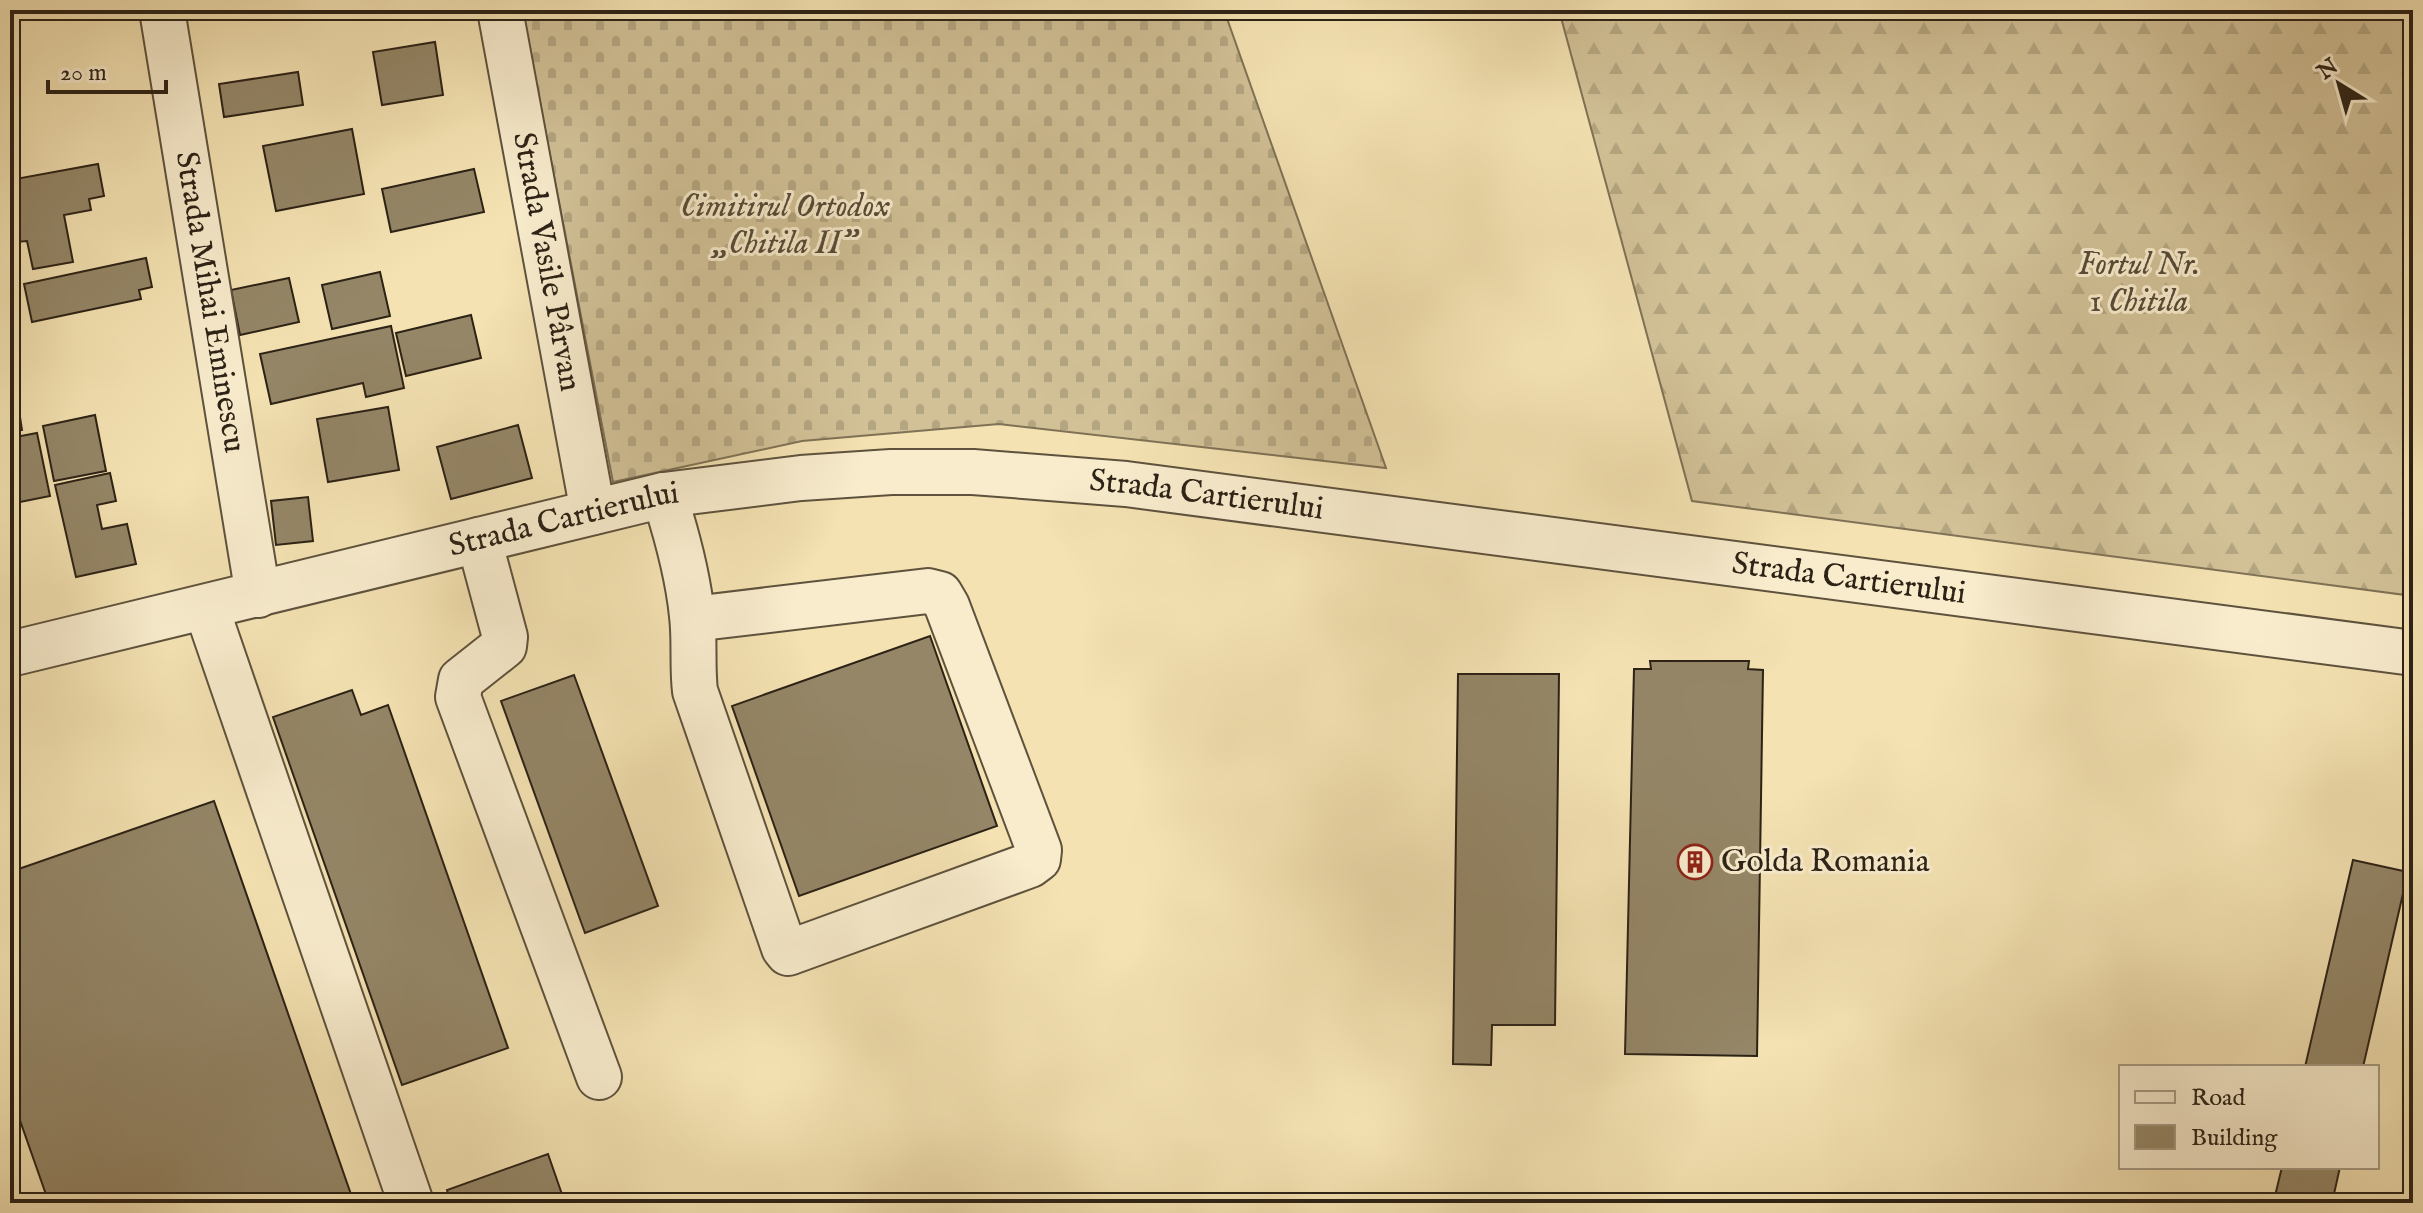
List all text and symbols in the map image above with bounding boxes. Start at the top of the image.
scale bar [48,44,166,94]
north arrow [2299,44,2379,124]
text: N [2311,53,2344,87]
text: 20 m [60,58,107,89]
street label: Strada Vasile Pârvan [503,129,591,395]
street label: Strada Mihai Eminescu [165,148,255,456]
park label: Cimitirul Ortodox „Chitila II” [680,187,890,265]
park label: Fortul Nr. 1 Chitila [2078,245,2200,323]
street label: Strada Cartierului [1088,461,1326,530]
street label: Strada Cartierului [445,473,681,567]
street label: Strada Cartierului [1730,543,1968,615]
place label: Golda Romania [1721,842,1930,883]
building icon: Golda Romania [1676,843,1714,881]
legend [2119,1065,2379,1169]
text: Road [2191,1083,2245,1114]
text: Building [2191,1123,2278,1154]

